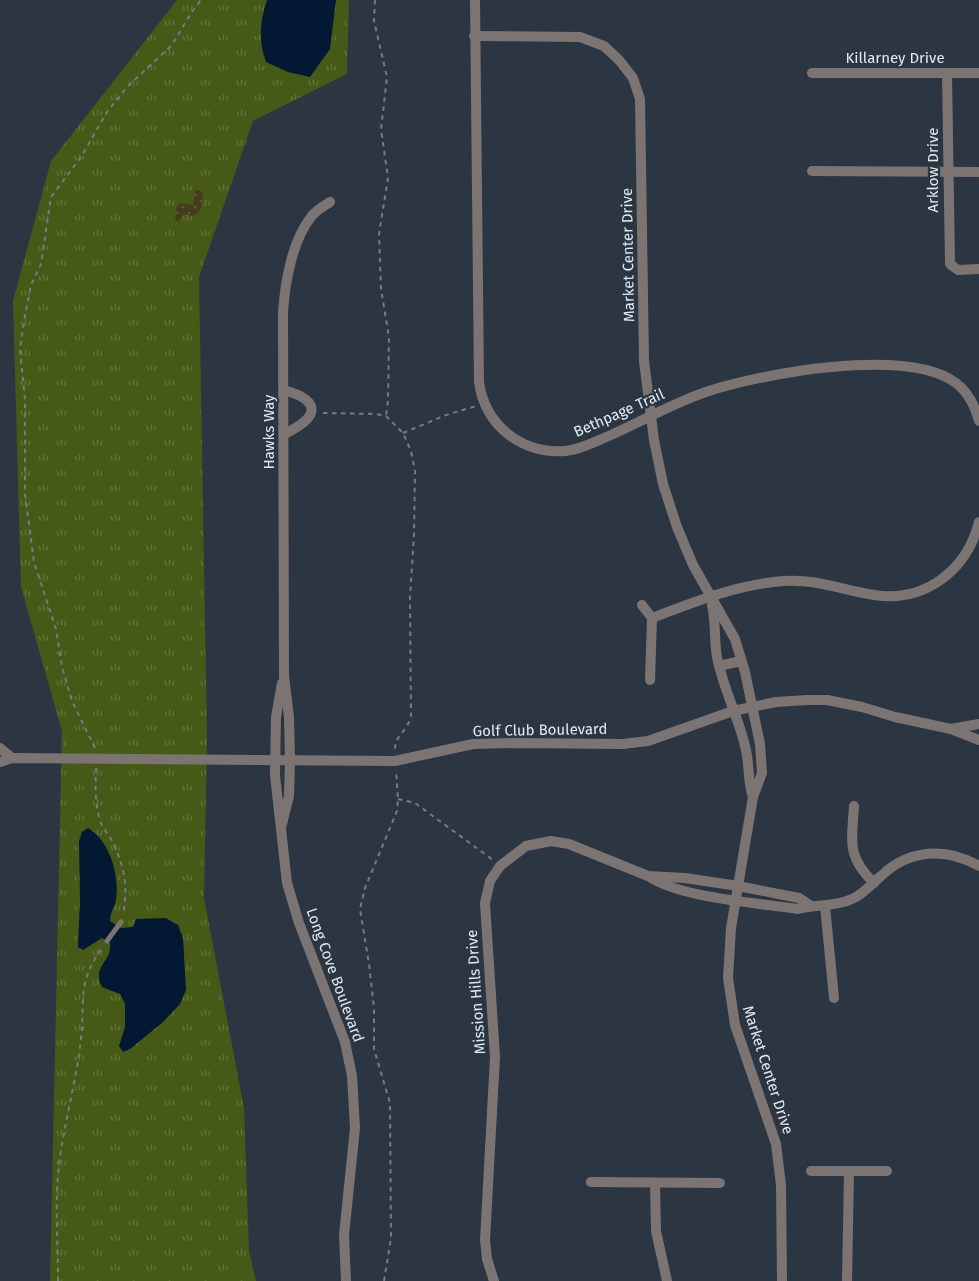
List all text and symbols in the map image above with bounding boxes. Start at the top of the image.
street label: Killarney Drive [845,49,945,67]
street label: Arklow Drive [924,127,942,213]
street label: Market Center Drive [618,188,638,322]
street label: Bethpage Trail [571,385,668,441]
street label: Hawks Way [260,394,278,469]
street label: Golf Club Boulevard [473,720,607,740]
street label: Long Cove Boulevard [302,906,368,1044]
street label: Mission Hills Drive [463,929,489,1055]
street label: Market Center Drive [739,1003,797,1137]

